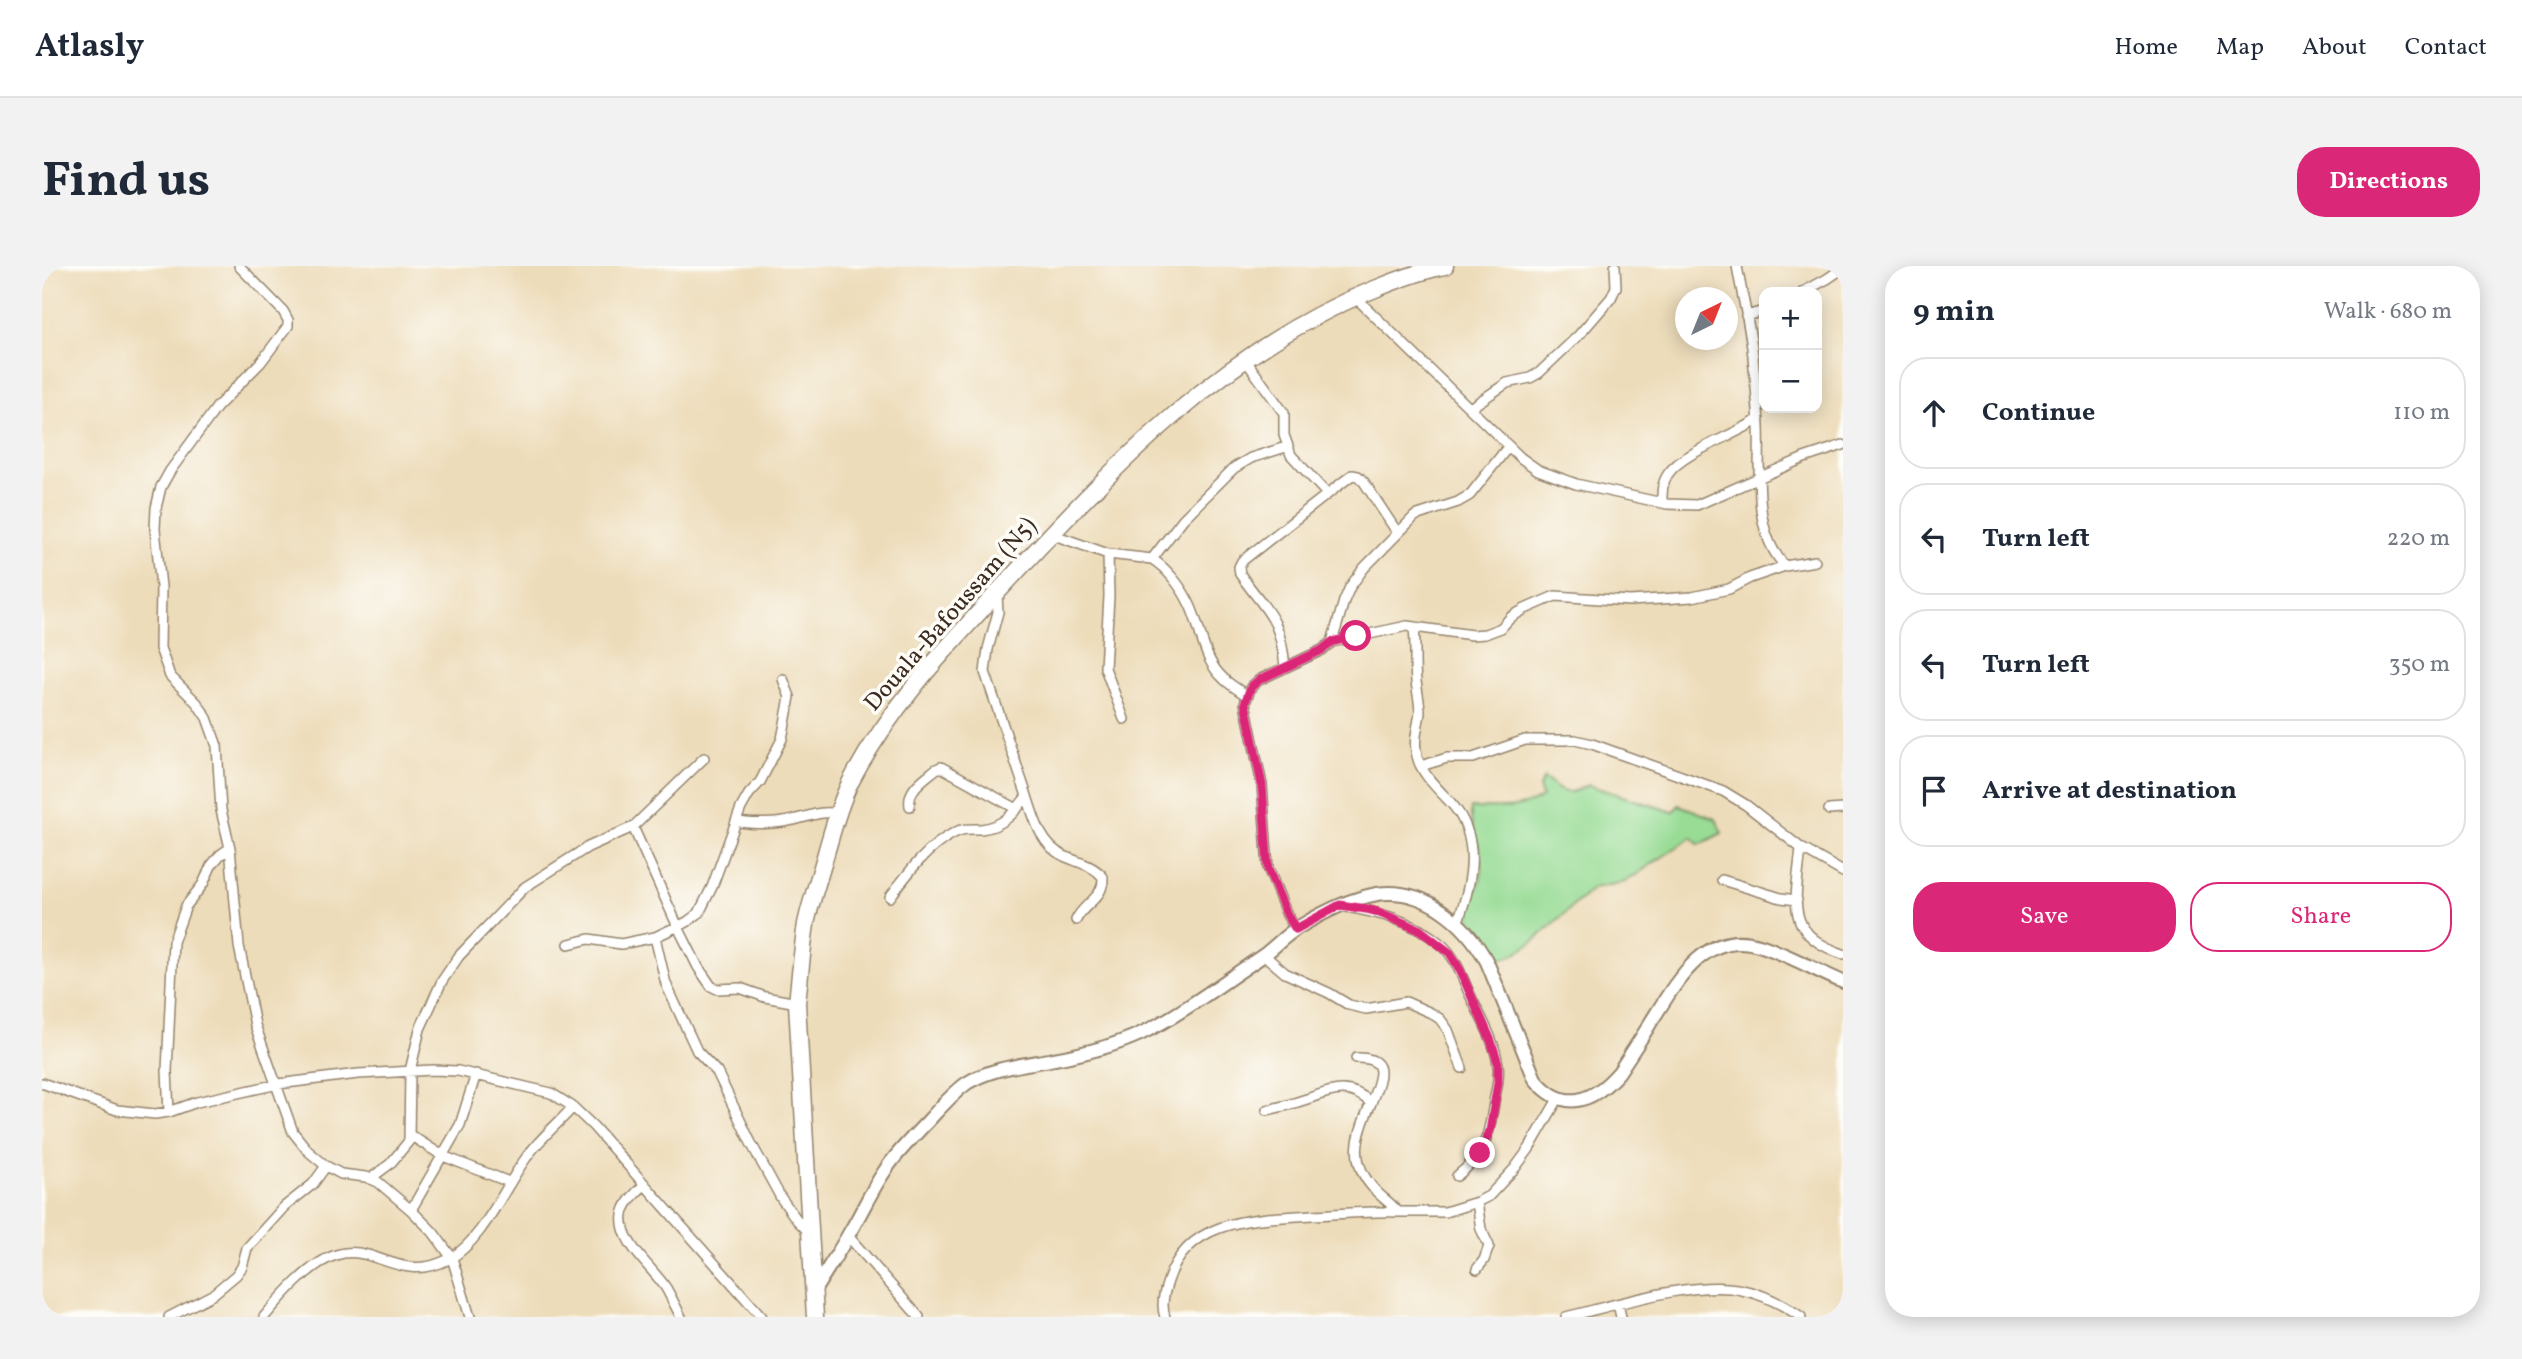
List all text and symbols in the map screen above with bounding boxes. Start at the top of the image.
text: Atlasly [35,25,144,71]
text: Home [2114,31,2178,65]
text: Map [2216,31,2264,65]
text: About [2302,31,2367,65]
text: Contact [2405,31,2487,65]
button: Directions [2297,147,2480,217]
text: Find us [42,148,210,217]
north arrow [1675,287,1738,350]
map controls [1759,287,1822,413]
button: + [1759,287,1822,350]
text: 9 min [1913,291,1995,333]
text: Walk · 680 m [2324,296,2452,328]
button: − [1759,350,1822,413]
icon: ahead [1915,394,1953,432]
text: Continue [1982,395,2095,431]
text: 110 m [2393,397,2450,429]
street label: Douala-Bafoussam (N5) [857,510,1045,720]
icon: left [1915,520,1953,558]
text: Turn left [1982,521,2090,557]
text: 220 m [2387,523,2450,555]
route start [1340,620,1371,651]
icon: left [1915,646,1953,684]
text: Turn left [1982,647,2090,683]
text: 350 m [2389,649,2450,681]
icon: arrive [1915,772,1953,810]
text: Arrive at destination [1982,773,2237,809]
button: Save [1913,882,2176,952]
button: Share [2190,882,2452,952]
route end [1464,1137,1495,1168]

